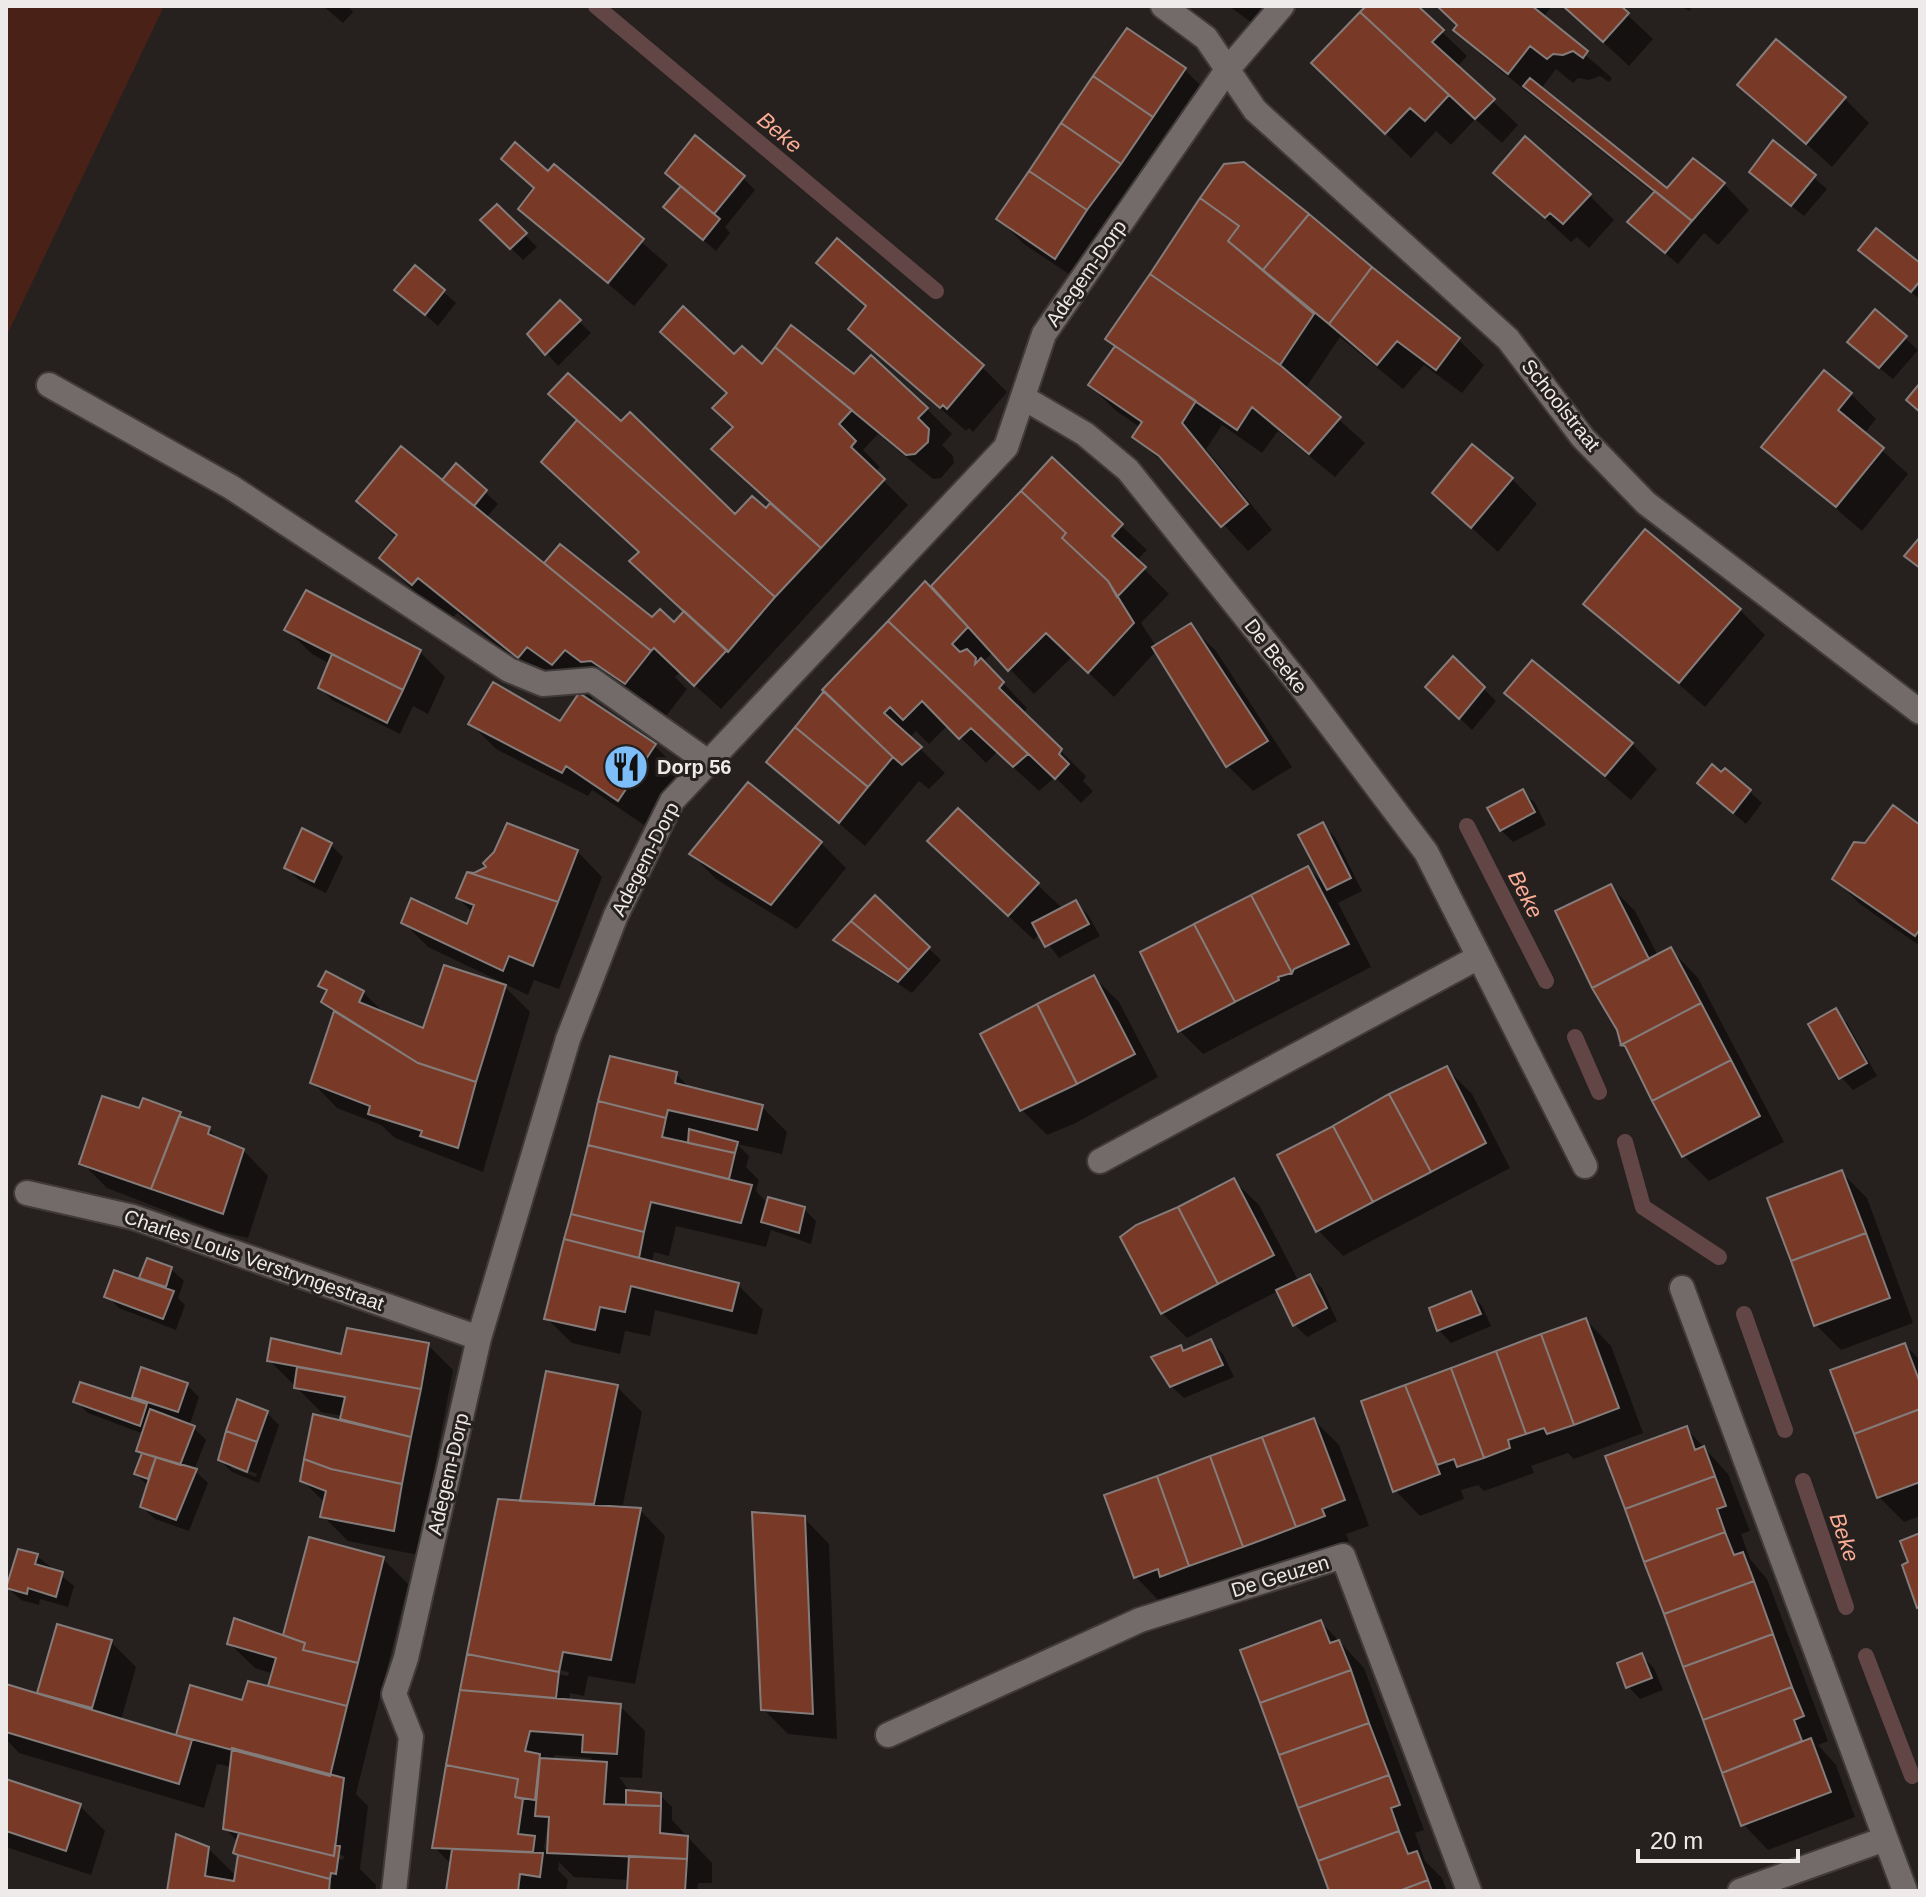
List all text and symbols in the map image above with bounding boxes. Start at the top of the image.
water label: Beke [752,107,807,158]
street label: Adegem-Dorp [1041,216,1131,330]
street label: Schoolstraat [1517,355,1605,455]
street label: De Beeke [1240,615,1312,697]
restaurant icon: Dorp 56 [602,743,650,791]
place label: Dorp 56 [657,756,731,778]
street label: Adegem-Dorp [607,799,683,919]
water label: Beke [1503,866,1548,922]
street label: Charles Louis Verstryngestraat [121,1205,387,1315]
street label: Adegem-Dorp [423,1411,473,1537]
water label: Beke [1825,1509,1865,1565]
street label: De Geuzen [1228,1551,1332,1601]
scale bar [1638,1813,1798,1863]
text: 20 m [1650,1827,1703,1854]

